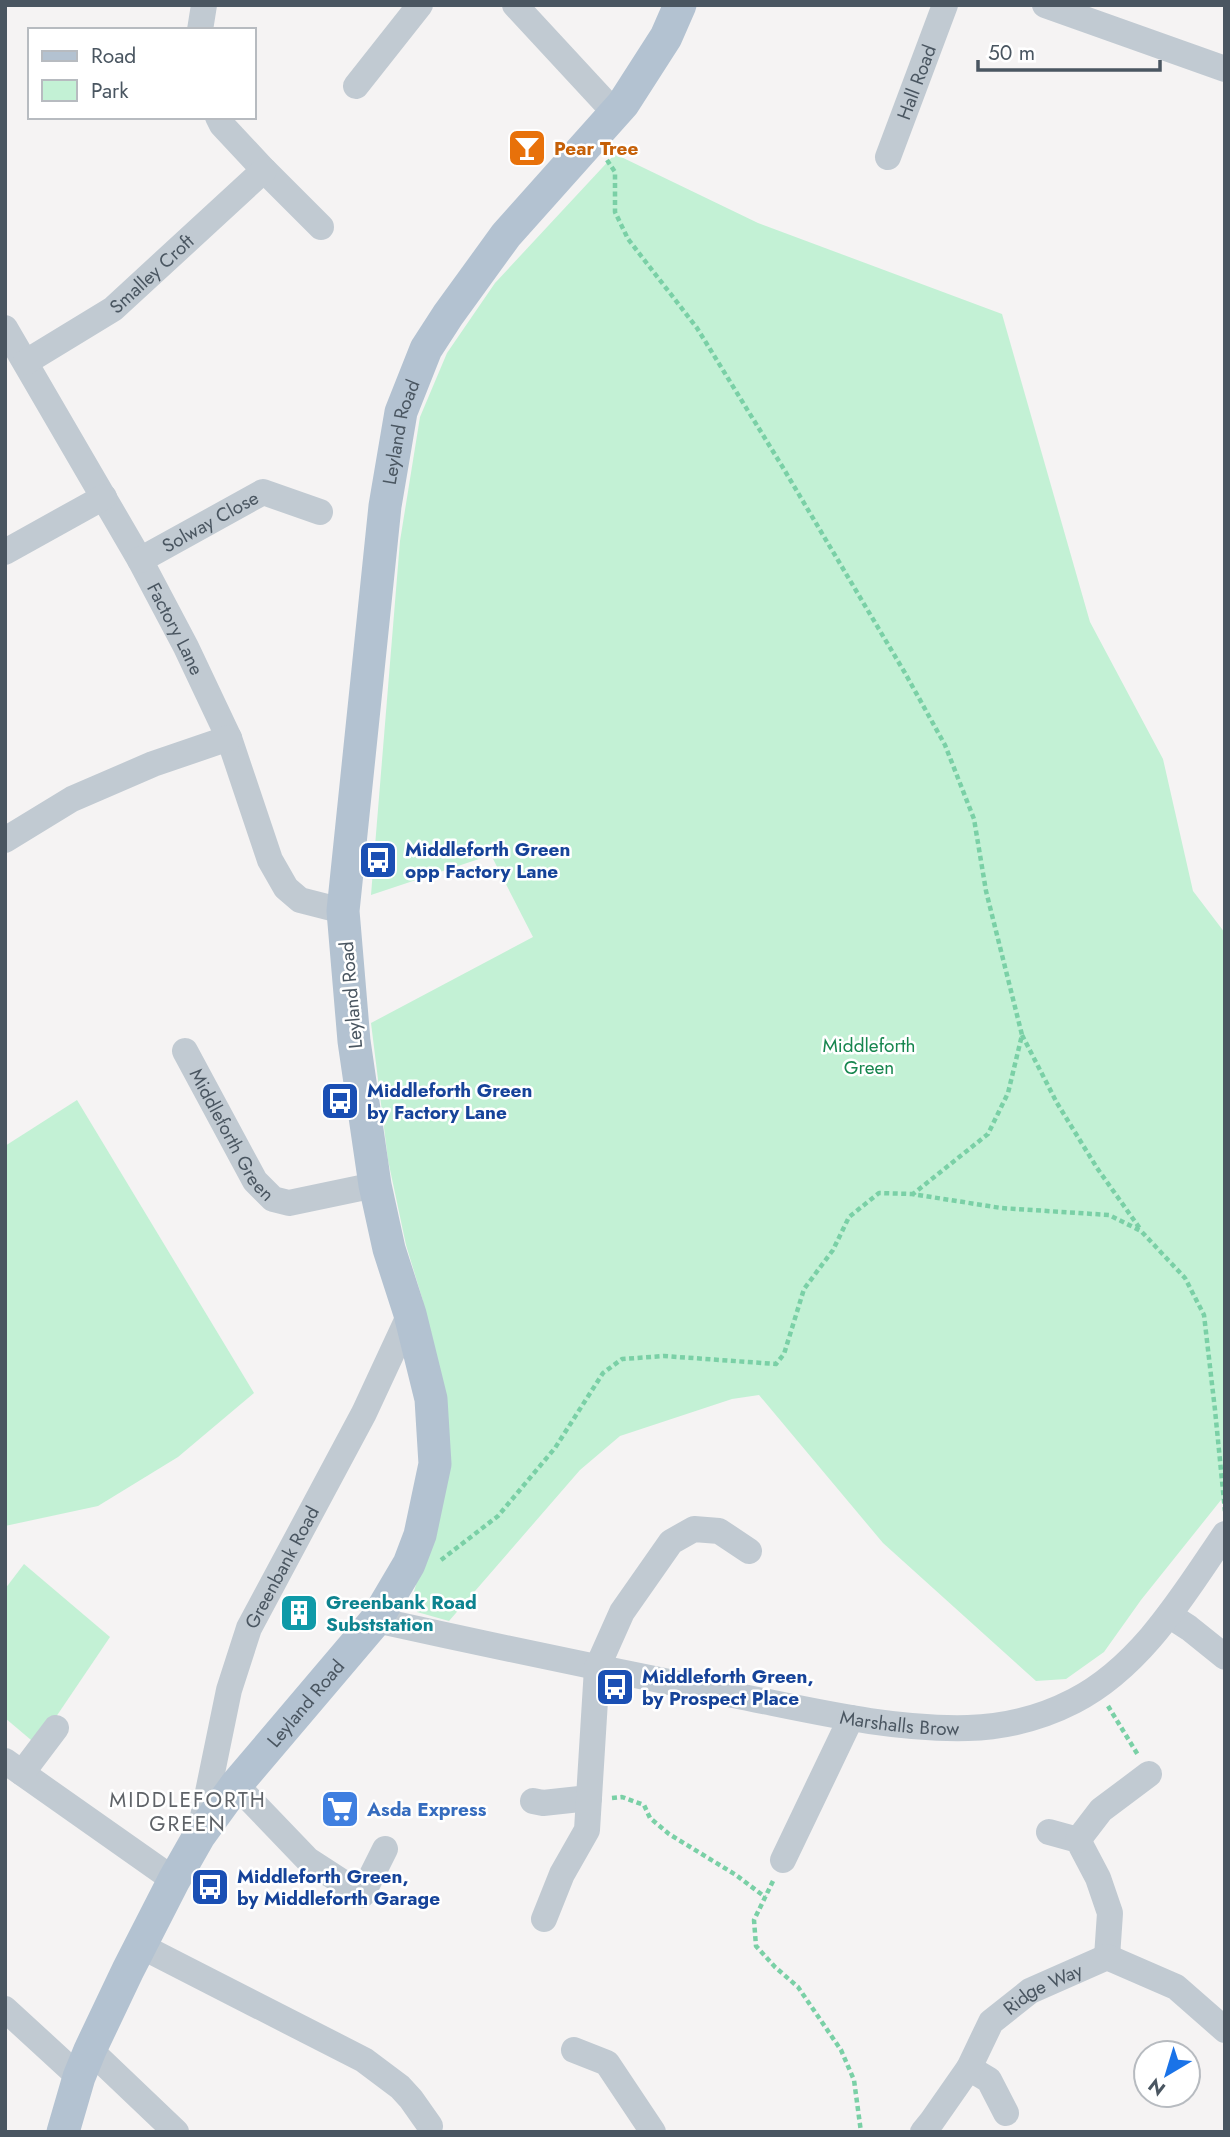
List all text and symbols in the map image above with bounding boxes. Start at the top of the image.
legend [28,28,256,119]
scale bar [978,28,1160,72]
text: 50 m [988,38,1035,68]
text: Road [91,41,136,71]
street label: Hall Road [890,41,942,123]
text: Park [91,76,129,106]
bar icon: Pear Tree [506,127,548,169]
place label: Pear Tree [554,135,638,162]
street label: Smalley Croft [103,227,200,320]
street label: Leyland Road [375,375,426,487]
street label: Solway Close [157,484,263,559]
street label: Factory Lane [141,578,211,680]
place label: Middleforth Green opp Factory Lane [405,836,570,885]
bus stop icon: Middleforth Green opp Factory Lane [357,839,399,881]
street label: Leyland Road [333,940,369,1050]
park label: Middleforth Green [822,1032,916,1081]
street label: Middleforth Green [183,1063,281,1207]
place label: Middleforth Green by Factory Lane [367,1077,532,1126]
bus stop icon: Middleforth Green by Factory Lane [319,1080,361,1122]
street label: Greenbank Road [238,1501,325,1633]
place label: Greenbank Road Subststation [326,1589,477,1638]
building icon: Greenbank Road Subststation [278,1592,320,1634]
street label: Leyland Road [260,1653,350,1753]
place label: Middleforth Green, by Prospect Place [642,1663,814,1712]
bus stop icon: Middleforth Green, by Prospect Place [594,1666,636,1708]
street label: Marshalls Brow [838,1703,959,1742]
district label: MIDDLEFORTH GREEN [109,1785,267,1839]
supermarket icon: Asda Express [319,1788,361,1830]
place label: Asda Express [366,1796,487,1823]
place label: Middleforth Green, by Middleforth Garage [237,1863,440,1912]
bus stop icon: Middleforth Green, by Middleforth Garage [189,1866,231,1908]
street label: Ridge Way [997,1956,1087,2021]
north arrow [1132,2039,1202,2109]
text: N [1143,2072,1171,2102]

